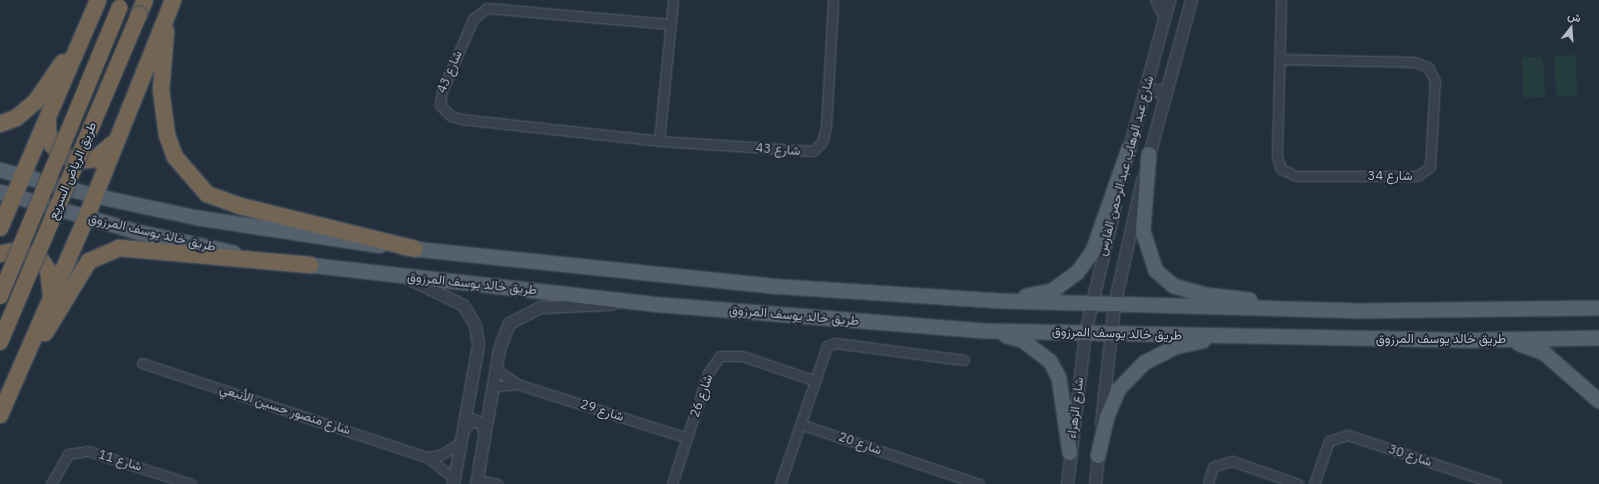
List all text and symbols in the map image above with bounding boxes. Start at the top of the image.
north arrow [1551,8,1591,48]
text: ش [1566,8,1583,25]
street label: شارع 43 [434,48,466,96]
street label: شارع عبد الوهاب عبد الرحمن الفارس [1094,74,1158,258]
street label: طريق الرياض السريع [45,120,101,222]
street label: شارع 43 [755,141,801,159]
street label: شارع 34 [1368,168,1412,184]
street label: طريق خالد يوسف المرزوق [87,211,217,255]
street label: طريق خالد يوسف المرزوق [406,269,538,299]
street label: طريق خالد يوسف المرزوق [728,303,860,329]
street label: طريق خالد يوسف المرزوق [1052,324,1182,344]
street label: طريق خالد يوسف المرزوق [1376,331,1506,347]
street label: شارع 26 [687,372,717,420]
street label: شارع الزهراء [1065,377,1087,439]
street label: شارع منصور حسين الأنبعي [218,381,352,439]
street label: شارع 29 [578,397,626,425]
street label: شارع 20 [836,429,884,459]
street label: شارع 30 [1386,442,1434,470]
street label: شارع 11 [96,447,144,475]

